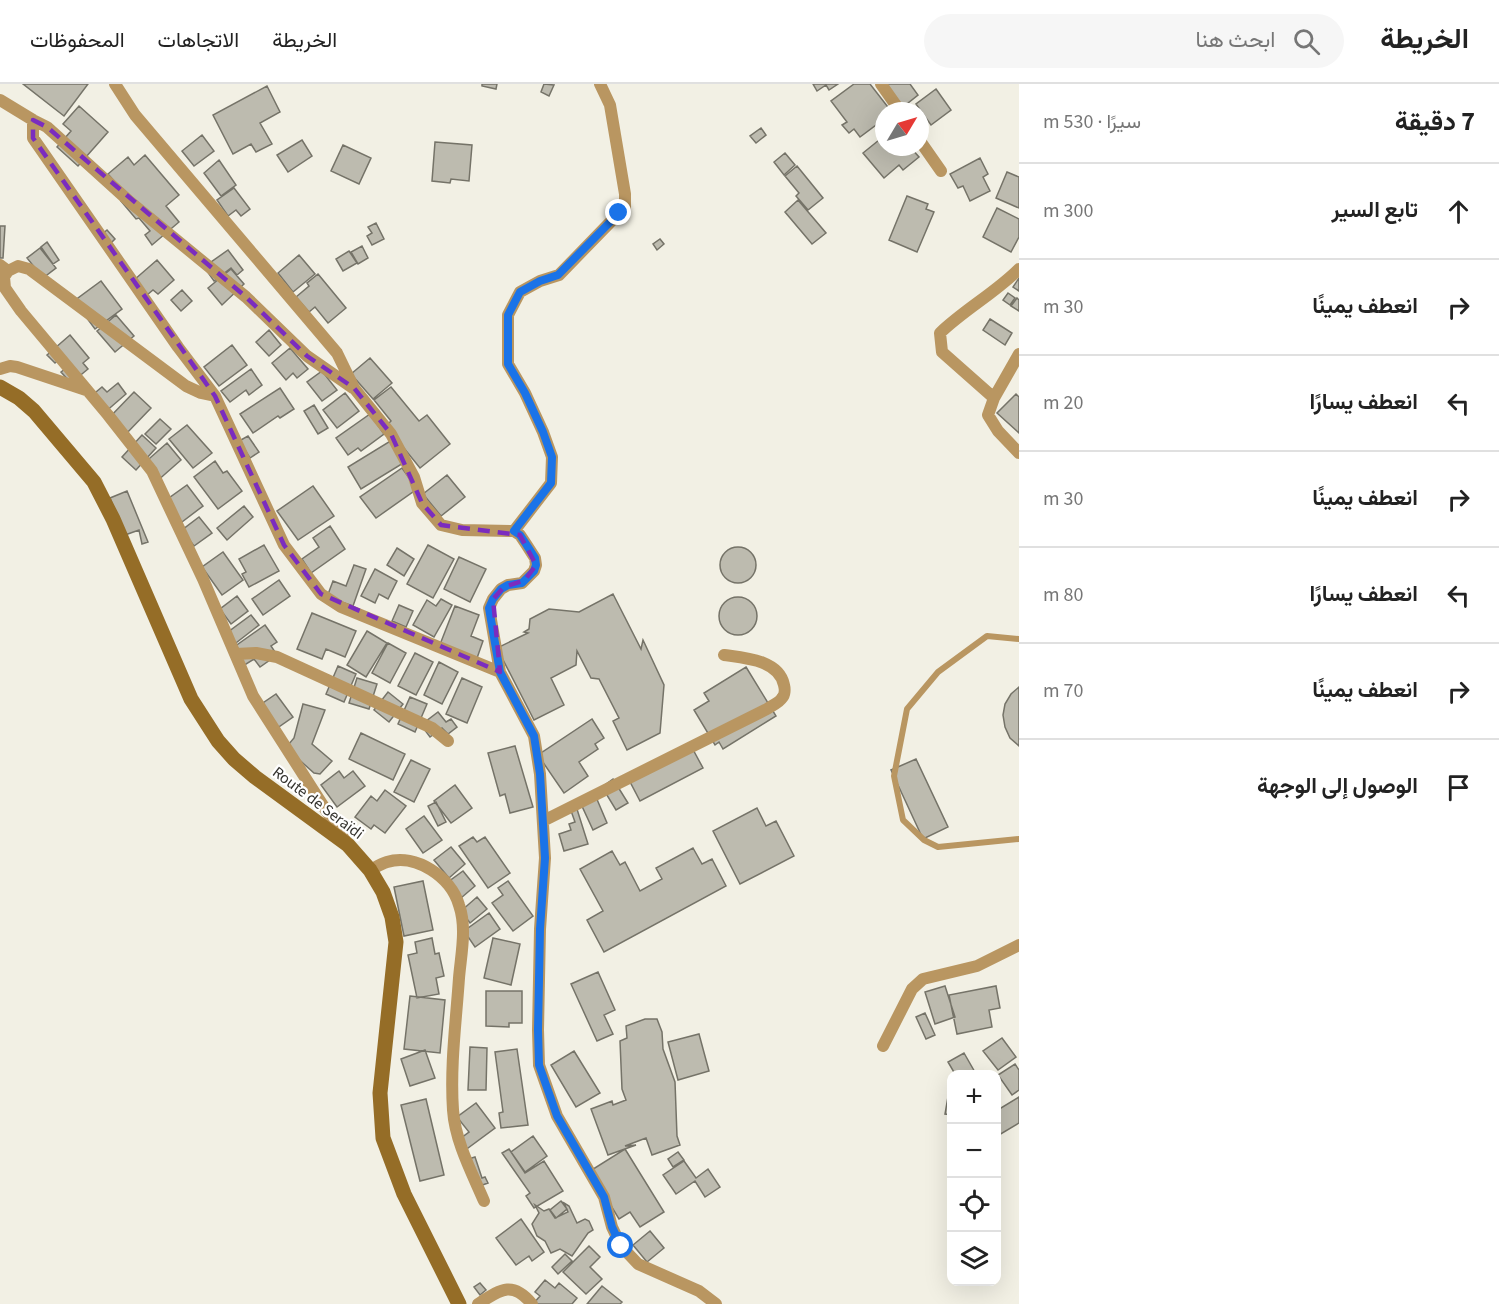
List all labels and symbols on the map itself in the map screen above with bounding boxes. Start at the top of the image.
north arrow [875,102,929,156]
route end [605,199,631,225]
street label: Route de Seraïdi [268,761,368,845]
route start [607,1232,633,1258]

